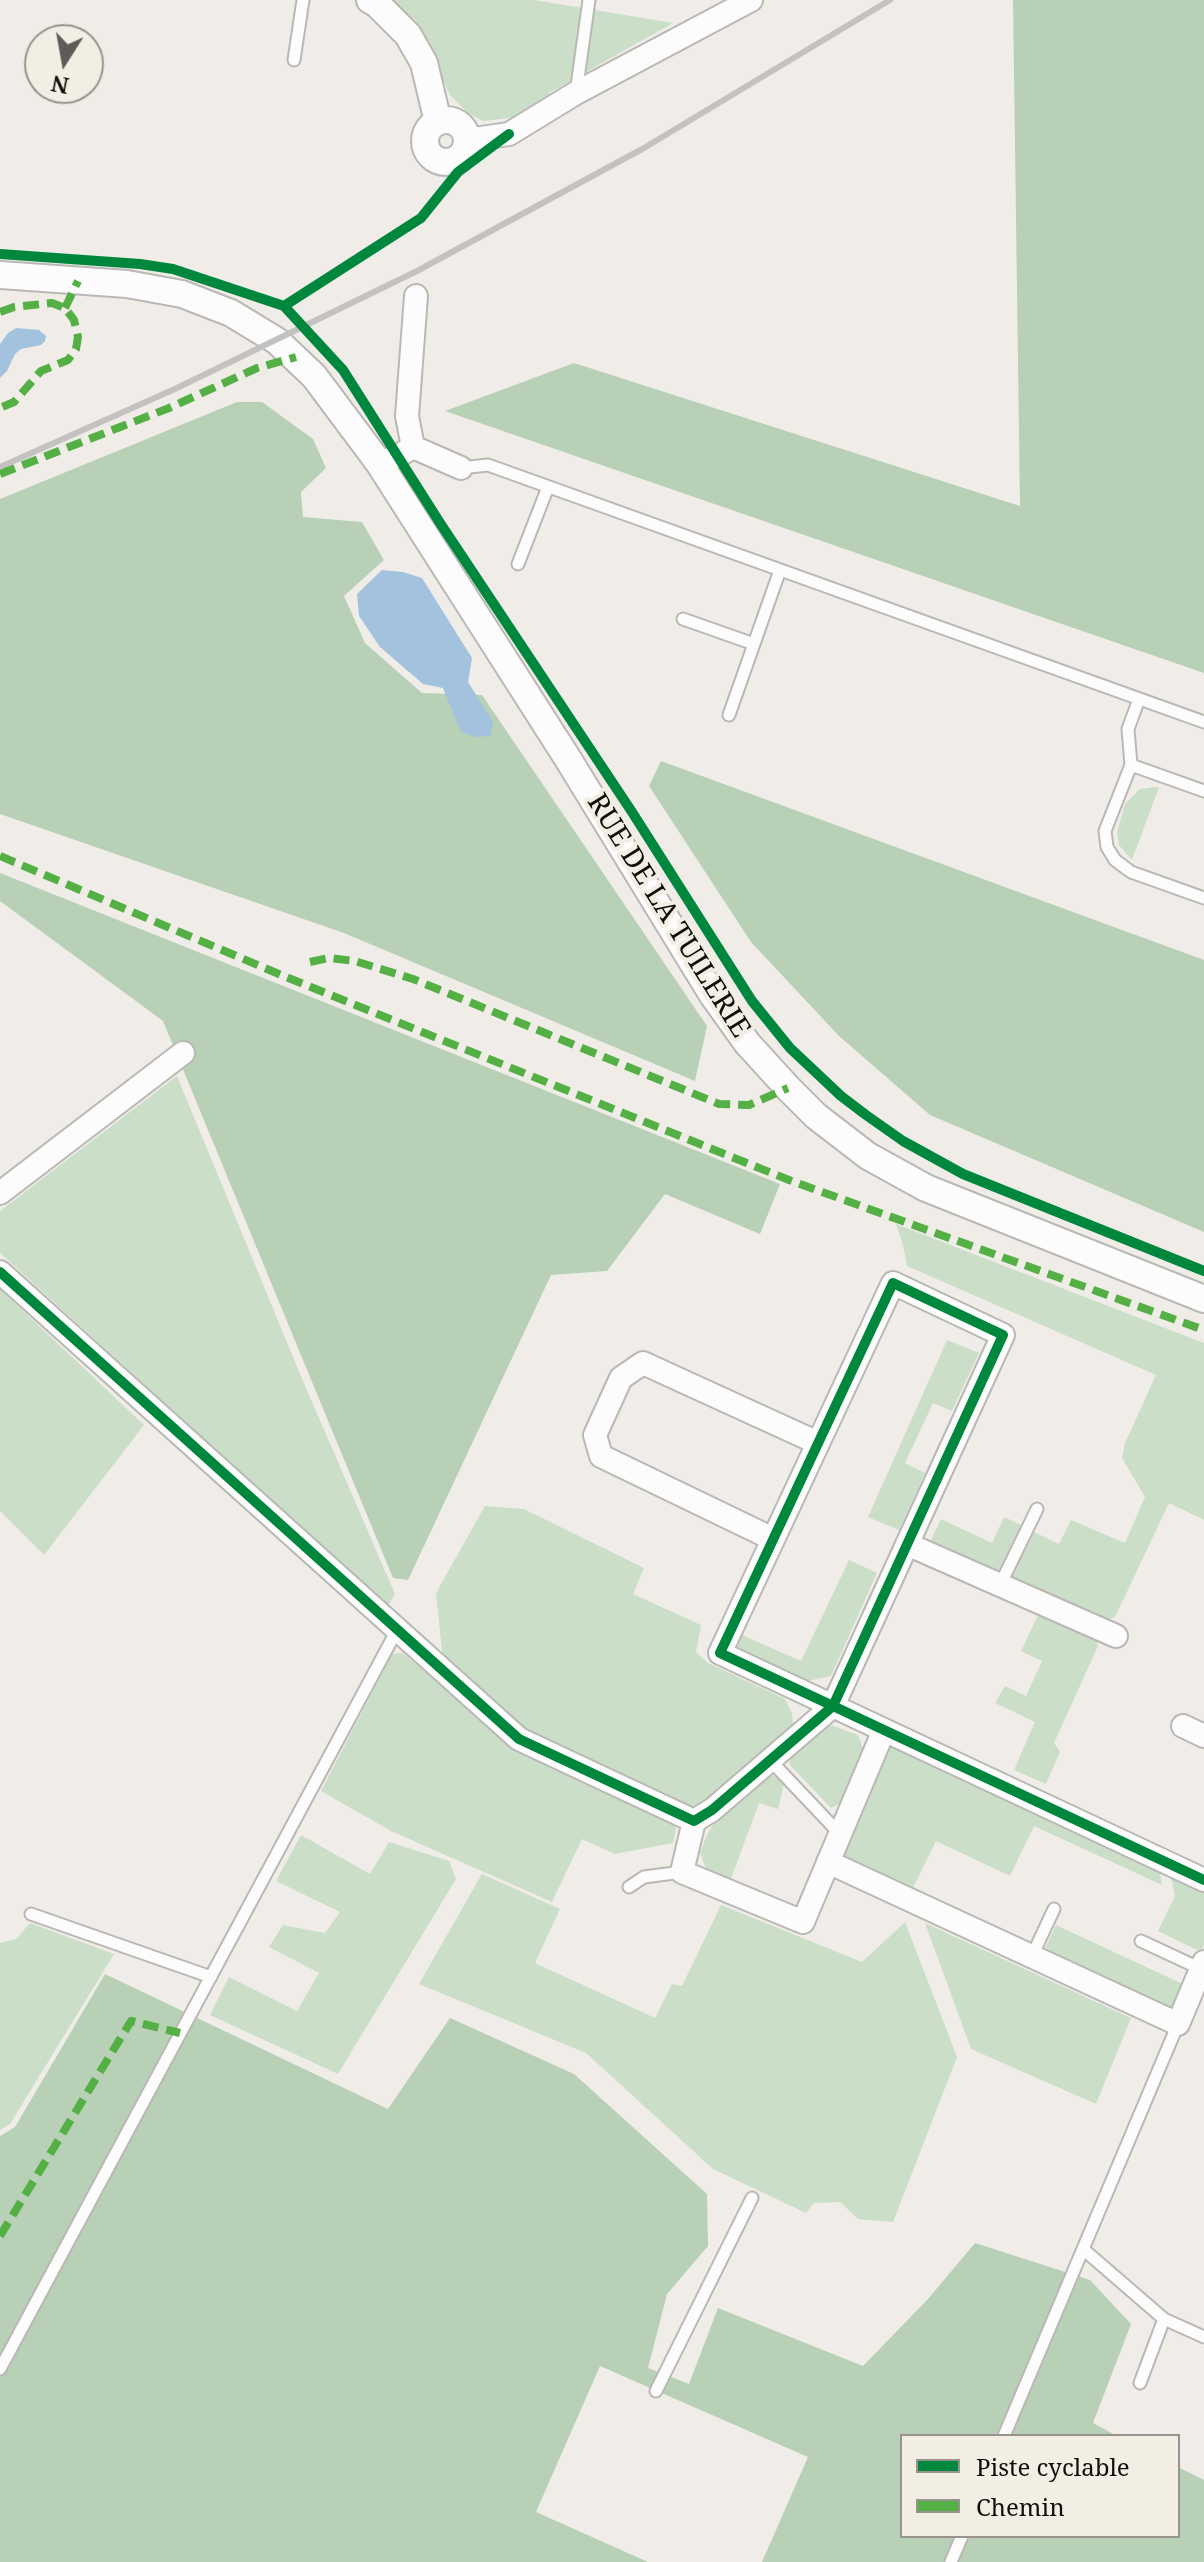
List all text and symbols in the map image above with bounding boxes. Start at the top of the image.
north arrow [24,24,104,104]
text: N [48,69,71,102]
street label: RUE DE LA TUILERIE [579,788,757,1044]
legend [900,2434,1180,2538]
text: Piste cyclable [976,2450,1130,2483]
text: Chemin [976,2490,1065,2523]

